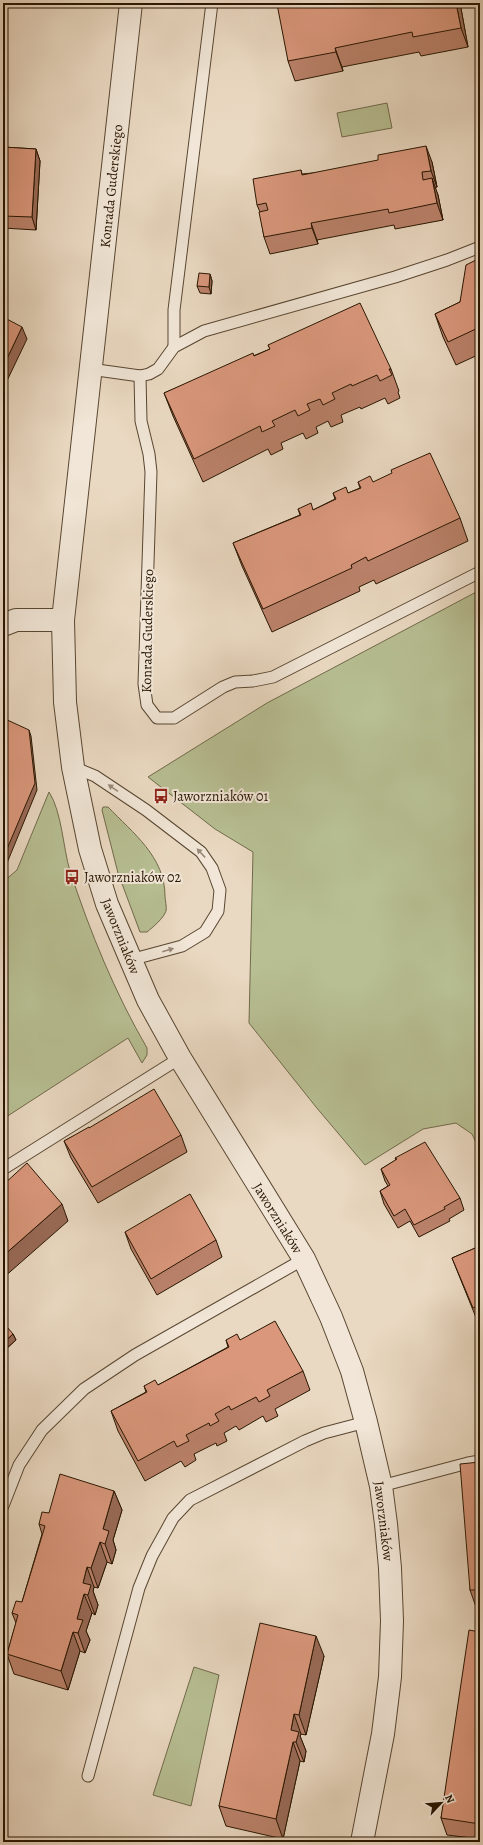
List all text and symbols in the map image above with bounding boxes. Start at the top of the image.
street label: Konrada Guderskiego [96,123,127,249]
street label: Konrada Guderskiego [137,569,158,693]
one-way arrow [108,784,118,792]
bus stop icon: Jaworzniaków 01 [152,787,170,805]
place label: Jaworzniaków 01 [173,787,269,806]
one-way arrow [196,848,206,858]
bus stop icon: Jaworzniaków 02 [63,868,81,886]
place label: Jaworzniaków 02 [84,868,182,887]
street label: Jaworzniaków [97,895,144,977]
one-way arrow [162,947,174,953]
street label: Jaworzniaków [248,1179,307,1257]
street label: Jaworzniaków [369,1480,398,1562]
north arrow [421,1783,461,1823]
text: N [441,1792,458,1806]

